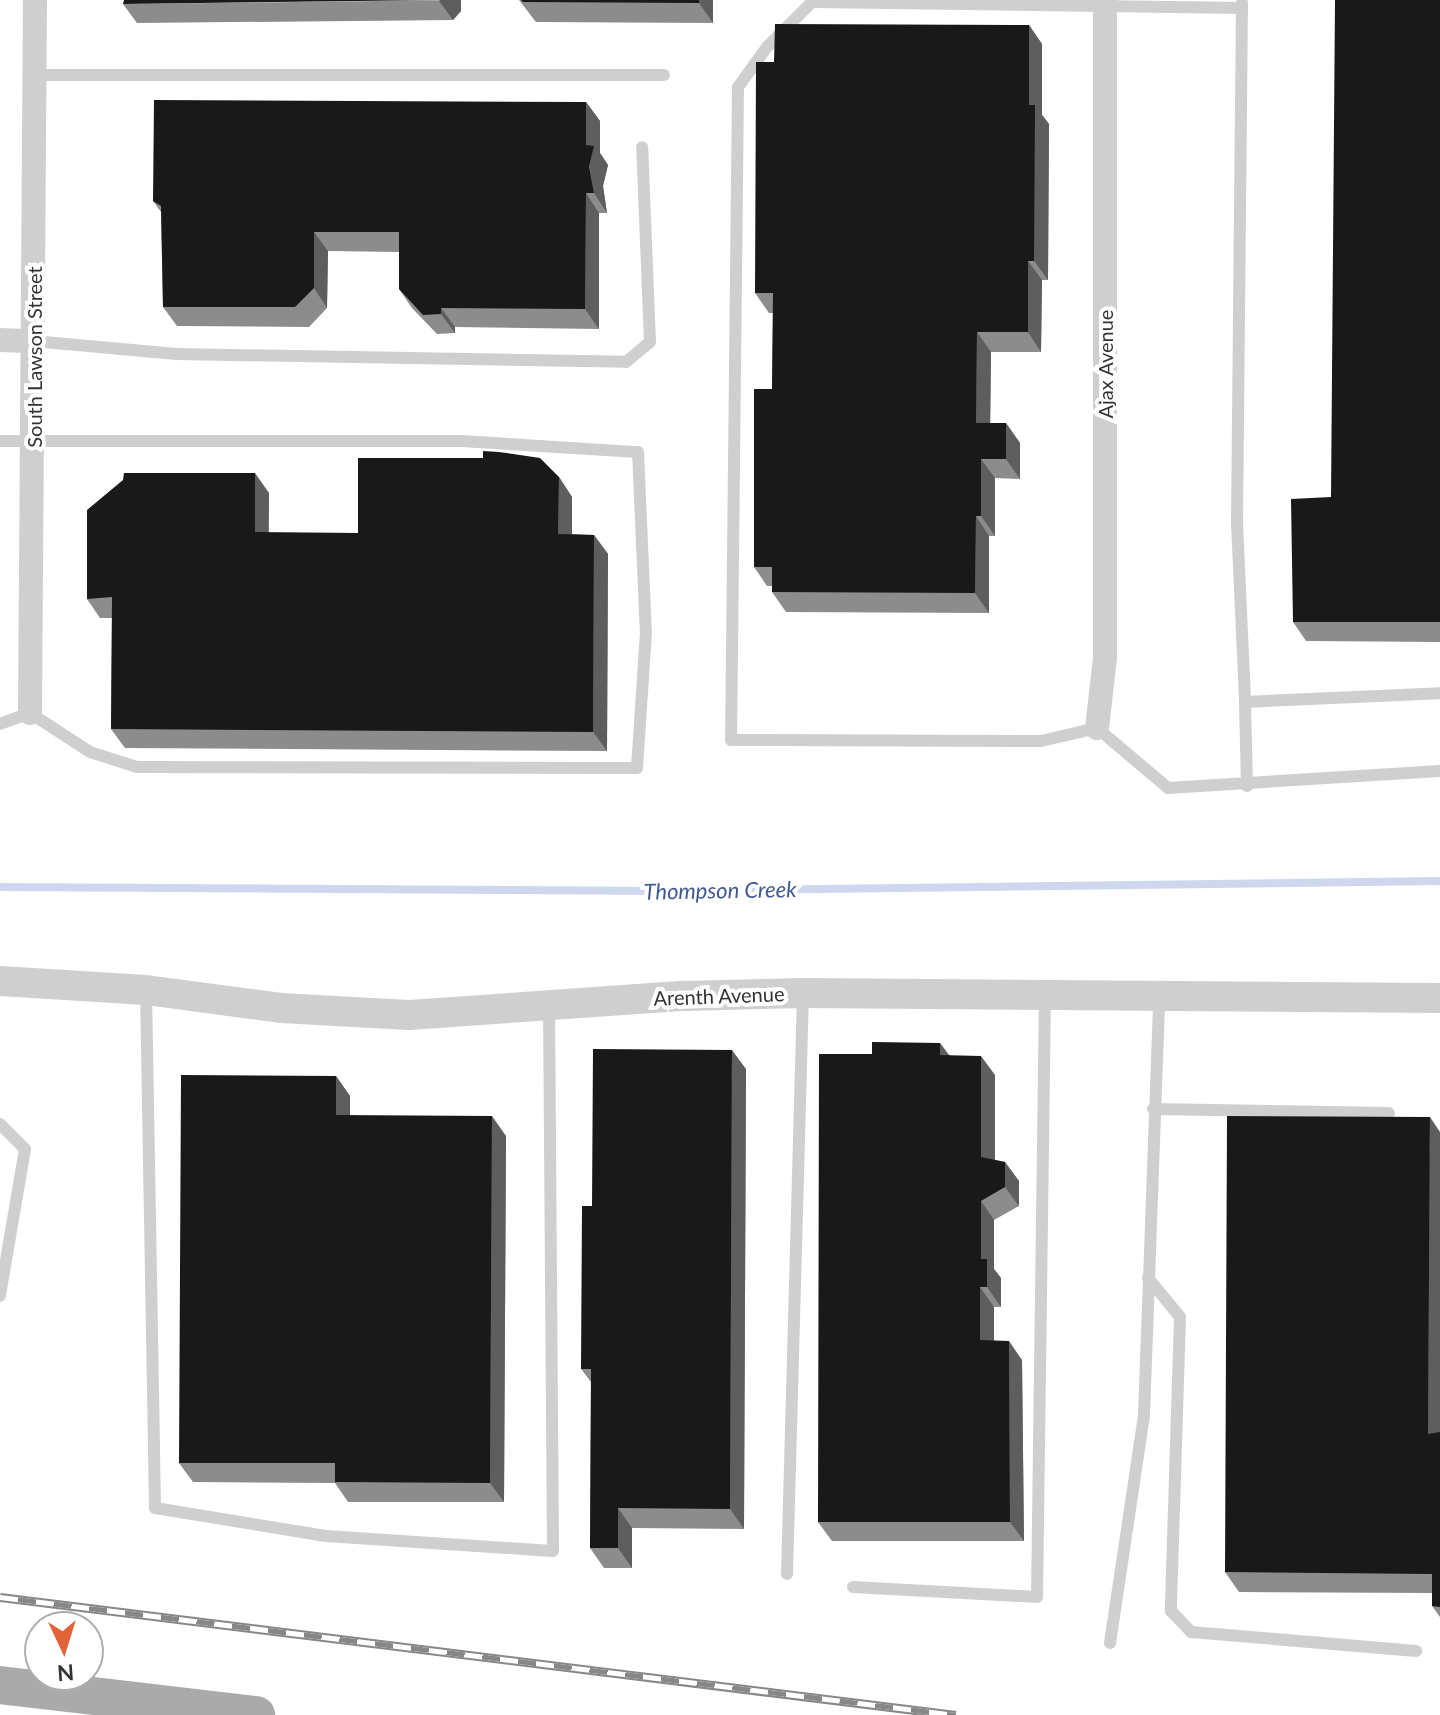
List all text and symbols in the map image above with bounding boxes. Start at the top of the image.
street label: South Lawson Street [22,266,46,448]
street label: Ajax Avenue [1093,309,1117,419]
water label: Thompson Creek [643,875,797,905]
street label: Arenth Avenue [653,982,785,1010]
north arrow [24,1611,104,1691]
text: N [56,1659,75,1688]

